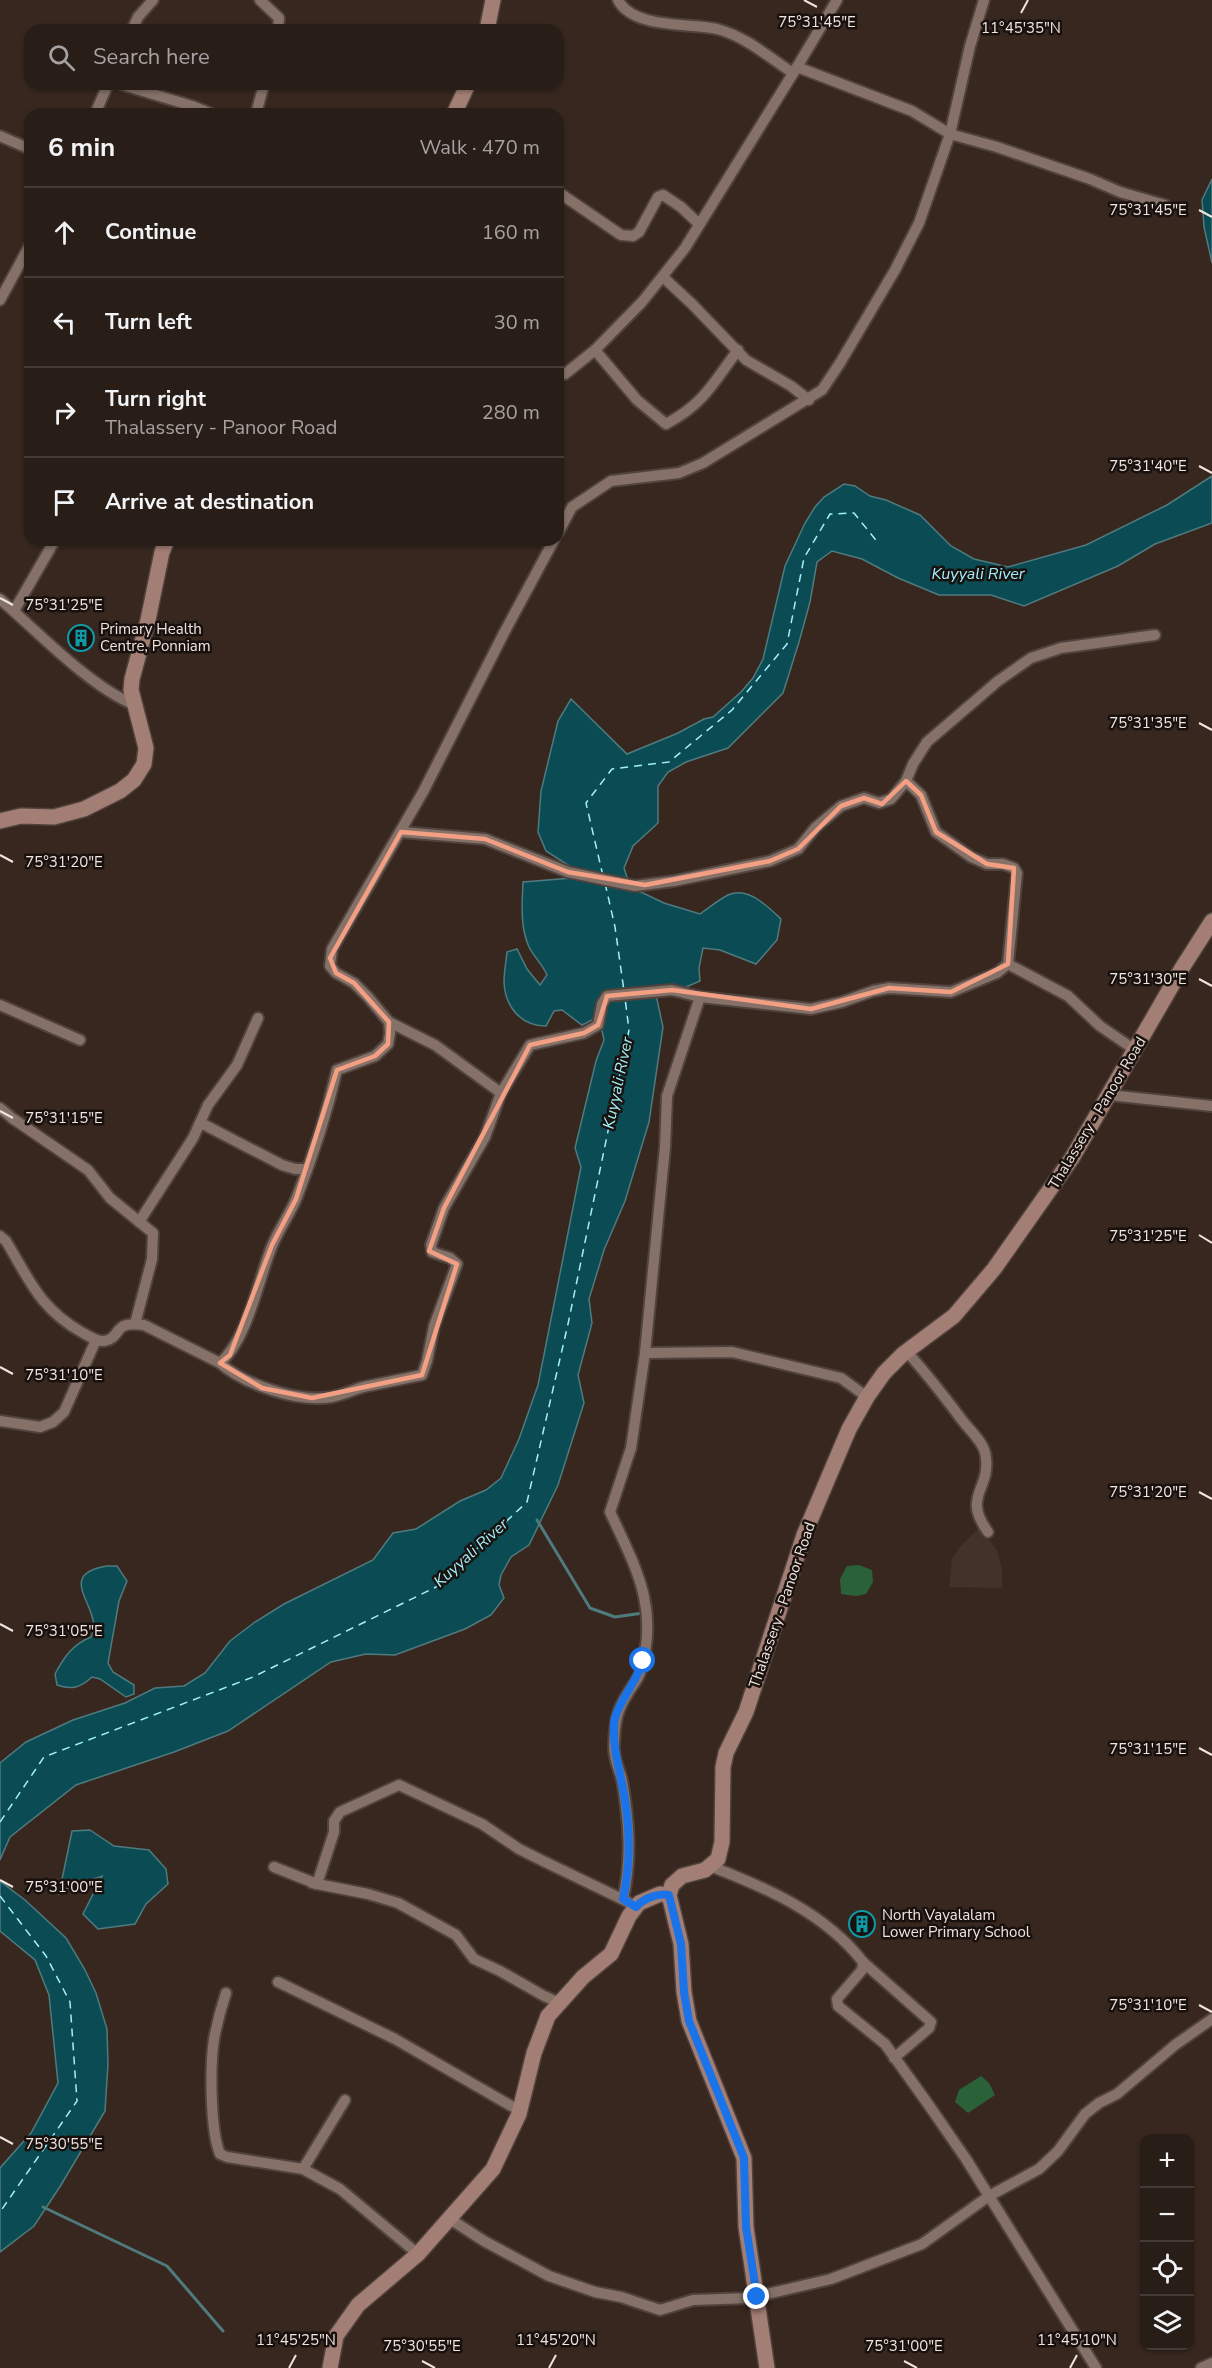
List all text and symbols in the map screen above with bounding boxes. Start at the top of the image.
text: 75°31'45"E [778,12,856,32]
text: 11°45'35"N [981,18,1061,38]
search box [24,24,564,90]
icon: search [45,41,78,74]
text: Search here [93,42,210,72]
text: 6 min [48,130,115,165]
text: Walk · 470 m [420,134,540,161]
text: 75°31'45"E [1109,200,1187,220]
icon: ahead [48,216,81,249]
text: Continue [105,217,196,247]
text: 160 m [482,219,540,246]
icon: left [48,306,81,339]
text: Turn left [105,307,192,337]
text: 30 m [494,309,540,336]
text: Turn right [105,384,206,414]
icon: right [48,396,81,429]
text: 280 m [482,399,540,426]
text: Thalassery - Panoor Road [105,414,337,441]
text: 75°31'40"E [1109,456,1187,476]
icon: arrive [48,486,81,519]
text: Arrive at destination [105,487,314,517]
water label: Kuyyali River [931,563,1026,585]
text: 75°31'25"E [25,595,103,615]
place label: Primary Health Centre, Ponniam [100,619,211,656]
building icon: Primary Health Centre, Ponniam [66,623,96,653]
text: 75°31'35"E [1109,713,1187,733]
text: 75°31'20"E [25,852,103,872]
text: 75°31'30"E [1109,969,1187,989]
street label: Thalassery - Panoor Road [1044,1033,1150,1193]
water label: Kuyyali River [598,1034,639,1131]
text: 75°31'15"E [25,1108,103,1128]
text: 75°31'25"E [1109,1226,1187,1246]
text: 75°31'10"E [25,1365,103,1385]
text: 75°31'20"E [1109,1482,1187,1502]
water label: Kuyyali River [429,1513,514,1592]
street label: Thalassery - Panoor Road [744,1519,820,1691]
text: 75°31'05"E [25,1621,103,1641]
route start [629,1647,655,1673]
text: 75°31'15"E [1109,1739,1187,1759]
text: 75°31'00"E [25,1877,103,1897]
place label: North Vayalalam Lower Primary School [882,1905,1031,1942]
building icon: North Vayalalam Lower Primary School [847,1909,877,1939]
text: 75°31'10"E [1109,1995,1187,2015]
text: 75°30'55"E [25,2134,103,2154]
map controls [1140,2134,1194,2350]
button: + [1140,2134,1194,2188]
button: − [1140,2188,1194,2242]
button: locate [1140,2242,1194,2296]
route end [743,2283,769,2309]
button: layers [1140,2296,1194,2350]
text: 11°45'25"N [256,2330,336,2350]
text: 11°45'20"N [516,2330,596,2350]
text: 11°45'10"N [1037,2330,1117,2350]
text: 75°30'55"E [383,2336,461,2356]
text: 75°31'00"E [865,2336,943,2356]

